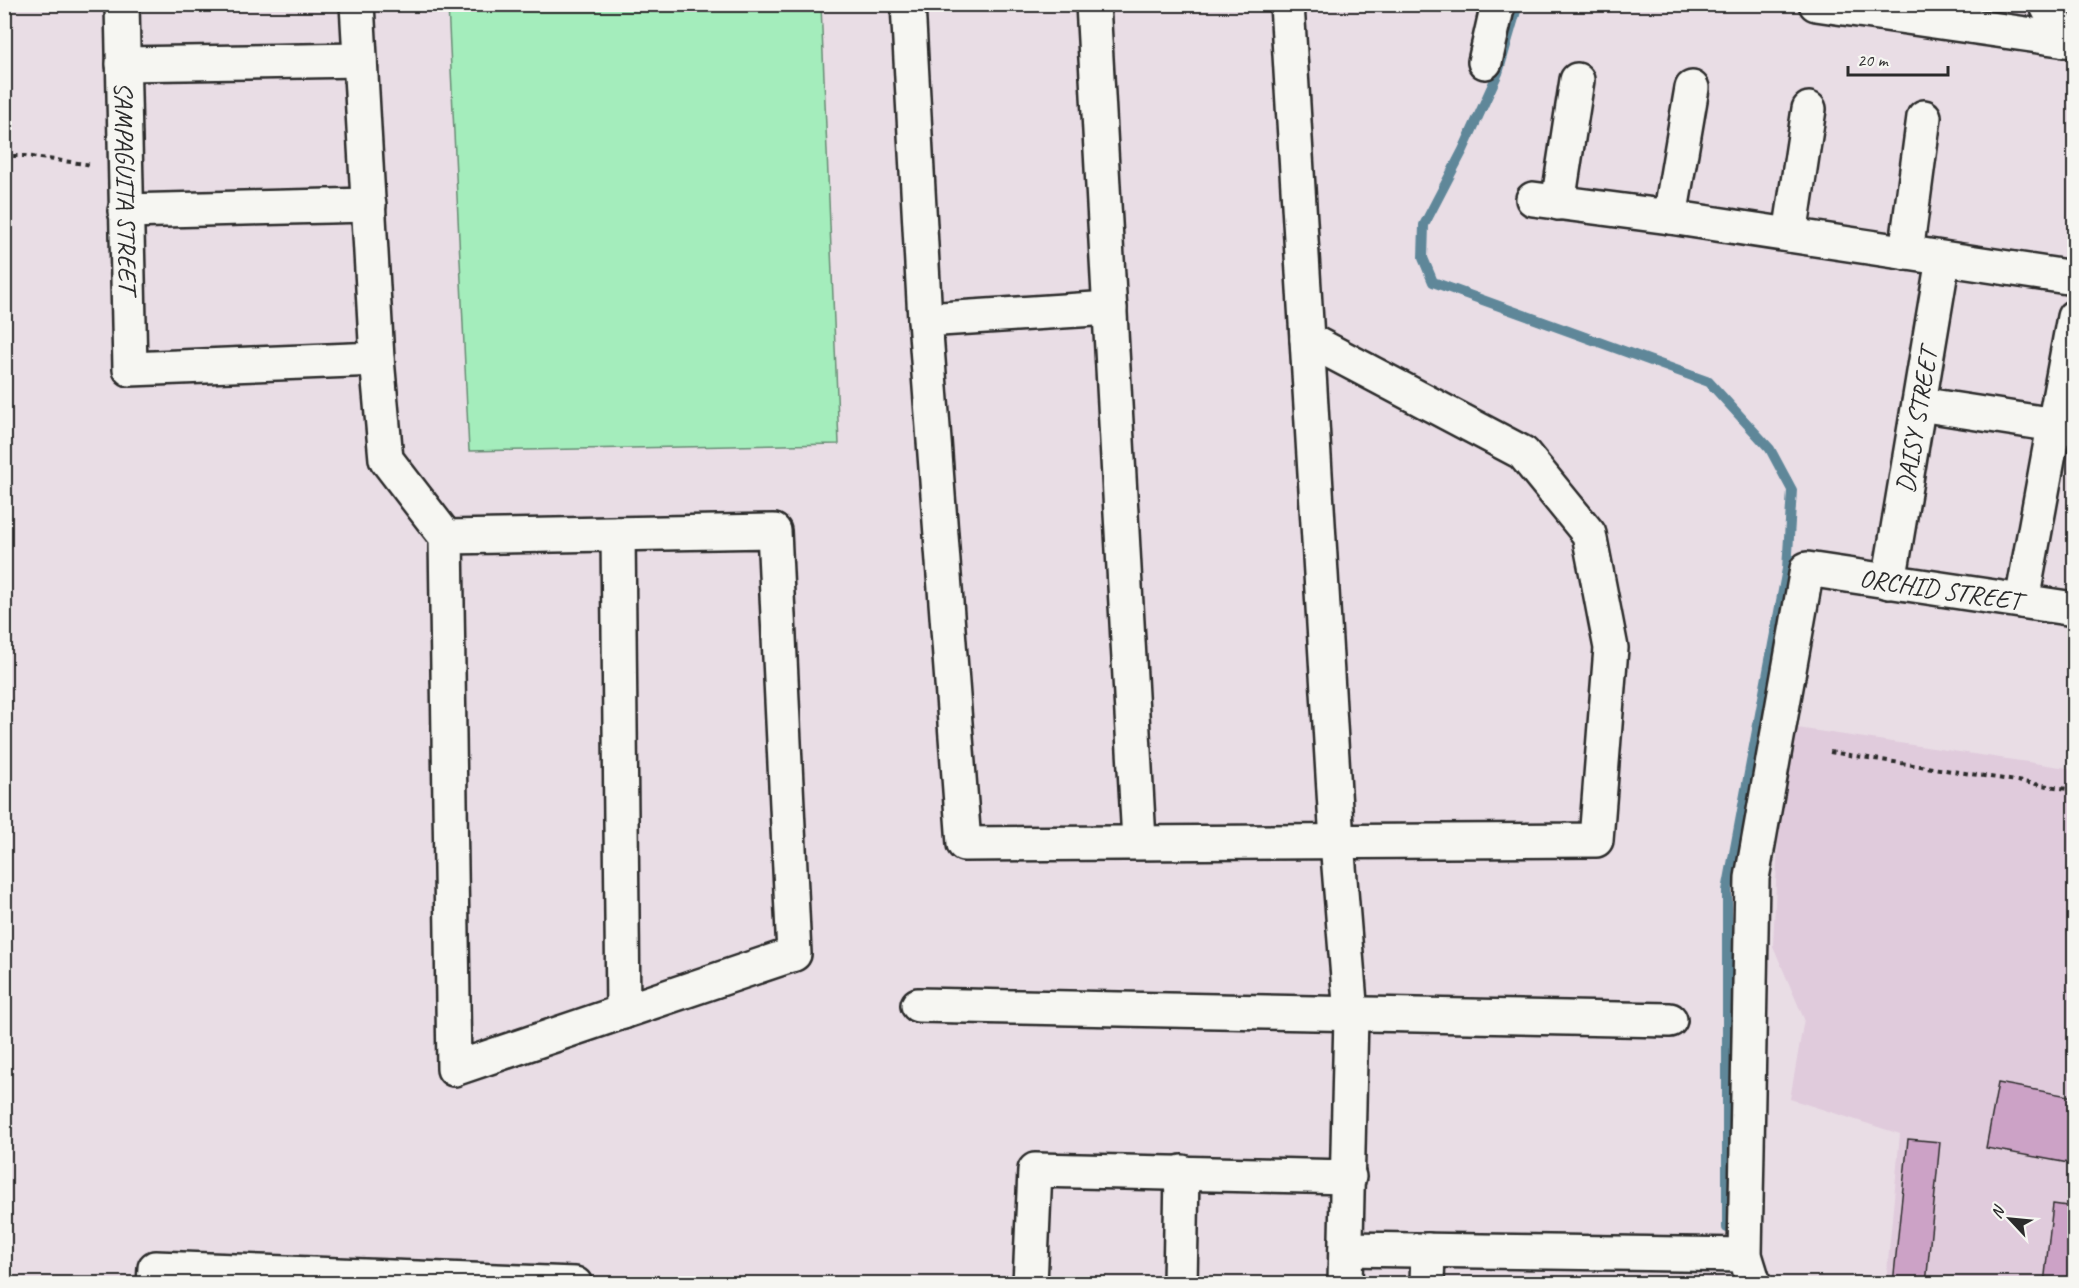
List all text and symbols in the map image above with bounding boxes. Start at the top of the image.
scale bar [1848,39,1948,77]
text: 20 m [1857,49,1890,71]
street label: SAMPAGUITA STREET [107,81,145,300]
street label: DAISY STREET [1888,341,1945,495]
street label: ORCHID STREET [1857,561,2029,618]
north arrow [1980,1189,2040,1249]
text: N [1986,1201,2010,1222]

